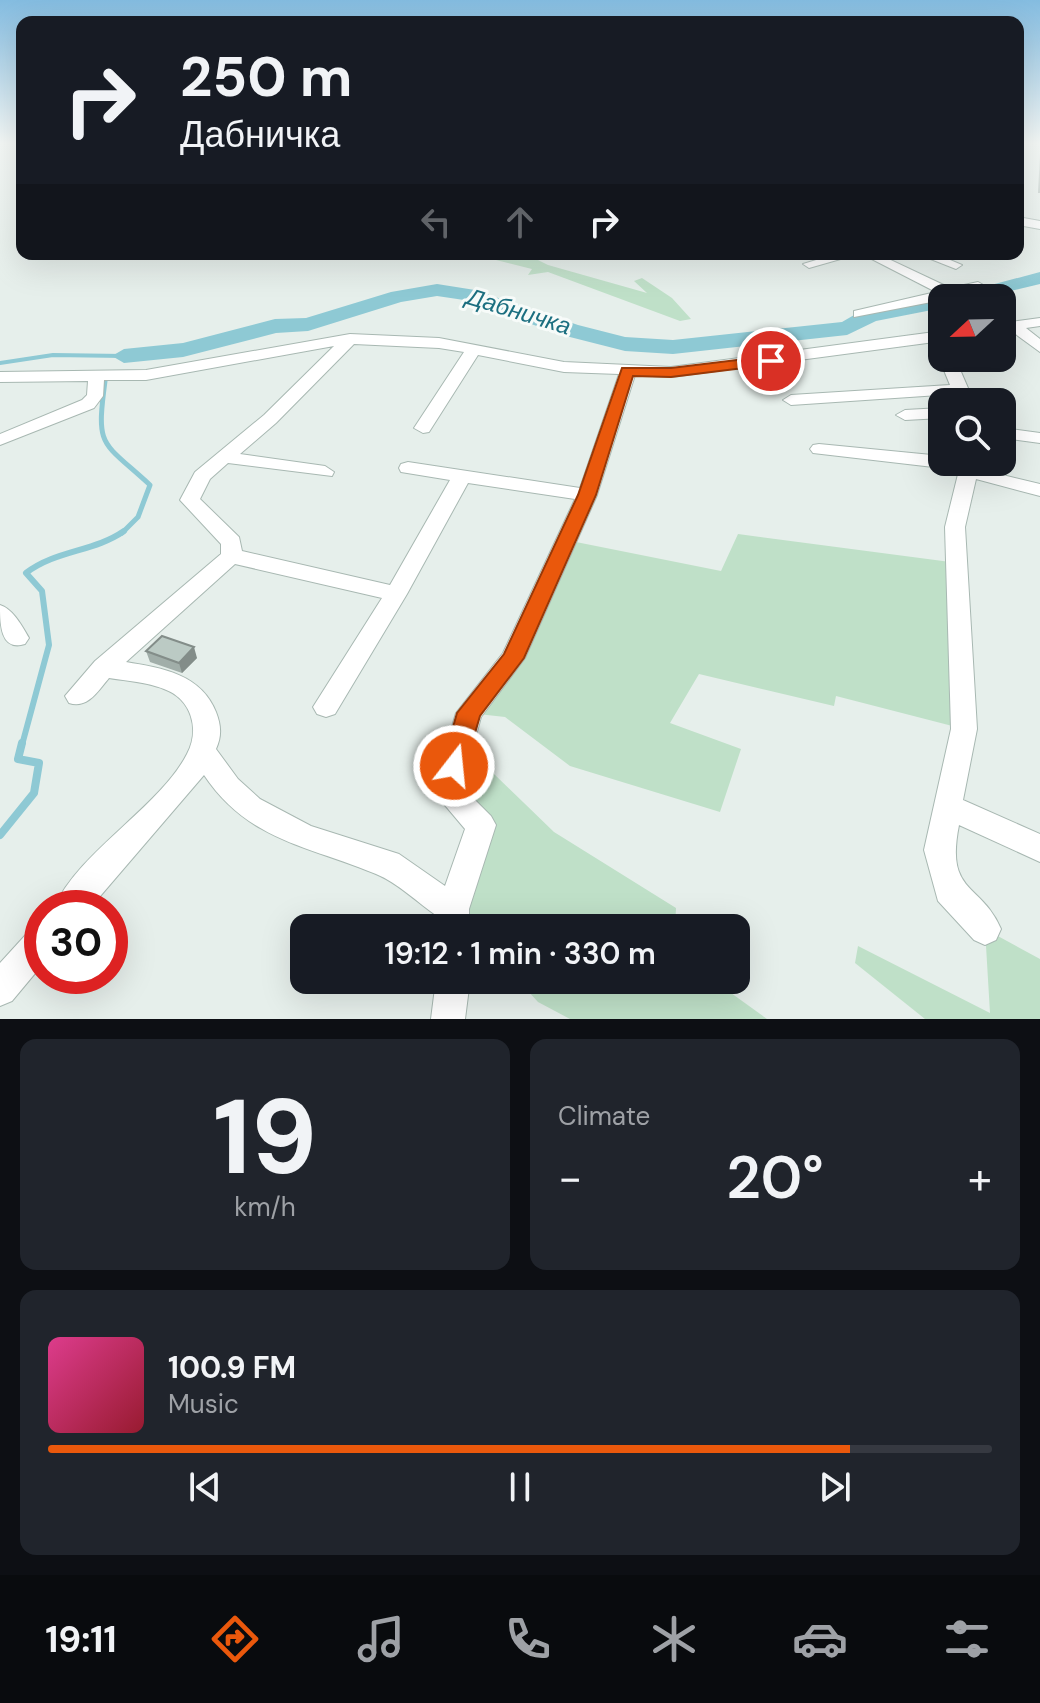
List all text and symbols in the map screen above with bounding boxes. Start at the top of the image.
text: 250 m [180,40,352,113]
icon: right [48,48,152,152]
text: Дабничка [180,111,340,158]
icon: left [414,200,458,244]
icon: ahead [498,200,542,244]
icon: right [582,200,626,244]
water label: Дабничка [460,280,575,342]
north arrow [928,284,1016,372]
map controls [928,284,1016,476]
pin [737,327,805,395]
icon: arrive [749,339,793,383]
button: search [928,388,1016,476]
position arrow [412,724,496,808]
speed limit sign: 30 [24,890,128,994]
text: 19:12 · 1 min · 330 m [384,934,656,973]
text: 19 [213,1070,317,1205]
text: Climate [558,1099,650,1133]
text: 20° [726,1138,824,1217]
text: − [558,1149,582,1207]
text: + [968,1149,992,1207]
text: km/h [234,1190,296,1224]
text: 100.9 FM [168,1348,296,1387]
text: Music [168,1387,239,1421]
icon: previous [183,1465,227,1509]
icon: pause [498,1465,542,1509]
icon: next [813,1465,857,1509]
icon: directions [207,1611,263,1667]
icon: music [353,1611,409,1667]
icon: phone [500,1611,556,1667]
icon: climate [646,1611,702,1667]
icon: car [792,1611,848,1667]
icon: filters [939,1611,995,1667]
text: 19:11 [45,1616,117,1663]

